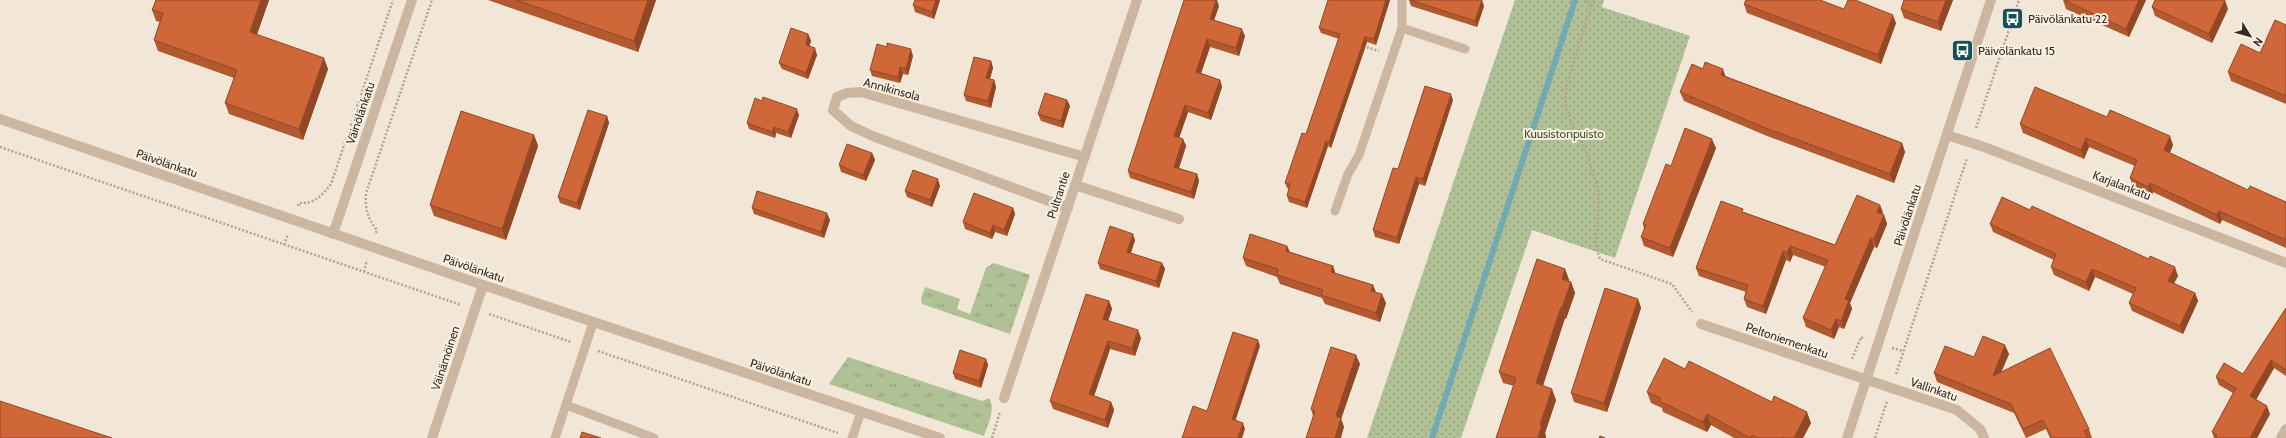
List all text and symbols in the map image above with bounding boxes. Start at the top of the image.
bus stop icon: Päivölänkatu 22 [2000,5,2026,31]
place label: Päivölänkatu 22 [2028,11,2107,26]
north arrow [2230,16,2270,56]
text: N [2250,35,2266,49]
bus stop icon: Päivölänkatu 15 [1949,37,1975,63]
place label: Päivölänkatu 15 [1978,43,2055,58]
street label: Annikinsola [862,74,922,104]
street label: Väinölänkatu [342,80,378,146]
park label: Kuusistonpuisto [1524,126,1604,141]
street label: Päivölänkatu [134,145,200,181]
street label: Karjalankatu [2091,167,2153,203]
street label: Pultrantie [1043,170,1073,220]
street label: Päivölänkatu [1890,182,1924,248]
street label: Päivölänkatu [441,250,507,286]
street label: Peltoniemenkatu [1744,319,1830,361]
street label: Väinämöinen [428,324,463,392]
street label: Päivölänkatu [748,355,814,389]
street label: Vallinkatu [1908,374,1960,404]

